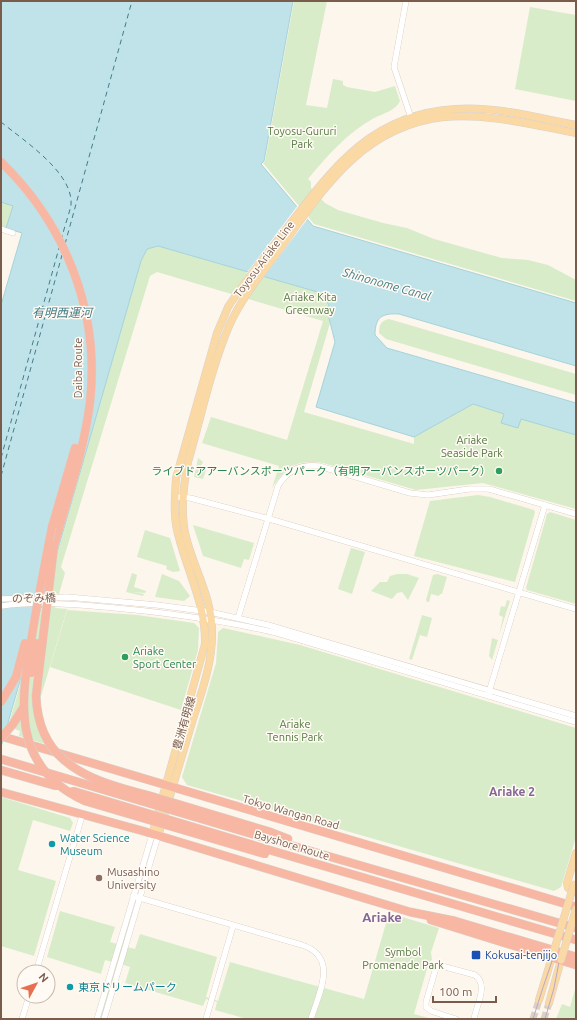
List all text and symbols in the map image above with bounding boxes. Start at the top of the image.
park label: Toyosu-Gururi Park [268,125,336,150]
street label: Toyosu-Ariake Line [231,219,297,299]
water label: Shinonome Canal [340,265,433,303]
park label: Ariake Kita Greenway [283,291,337,316]
water label: 有明西運河 [32,306,94,319]
street label: Daiba Route [72,338,84,398]
park label: Ariake Seaside Park [441,434,503,459]
place label: ライブドアアーバンスポーツパーク（有明アーバンスポーツパーク） [151,465,491,477]
marker: ライブドアアーバンスポーツパーク（有明アーバンスポーツパーク） [494,466,504,476]
street label: のぞみ橋 [12,592,56,604]
place label: Ariake Sport Center [133,645,197,670]
marker: Ariake Sport Center [120,652,130,662]
street label: 豊洲有明線 [171,695,197,751]
park label: Ariake Tennis Park [267,718,323,743]
district label: Ariake 2 [489,785,535,798]
street label: Tokyo Wangan Road [241,792,341,832]
street label: Bayshore Route [253,828,331,862]
place label: Water Science Museum [60,832,130,857]
marker: Water Science Museum [47,839,57,849]
place label: Musashino University [107,866,160,891]
marker: Musashino University [94,873,104,883]
district label: Ariake [362,910,402,924]
park label: Symbol Promenade Park [362,946,444,971]
marker: Kokusai-tenjijo [470,949,482,961]
place label: Kokusai-tenjijo [485,949,557,961]
north arrow [16,964,56,1004]
text: N [36,971,51,985]
scale bar [433,978,496,1004]
place label: 東京ドリームパーク [78,981,177,993]
marker: 東京ドリームパーク [65,982,75,992]
text: 100 m [439,985,472,998]

